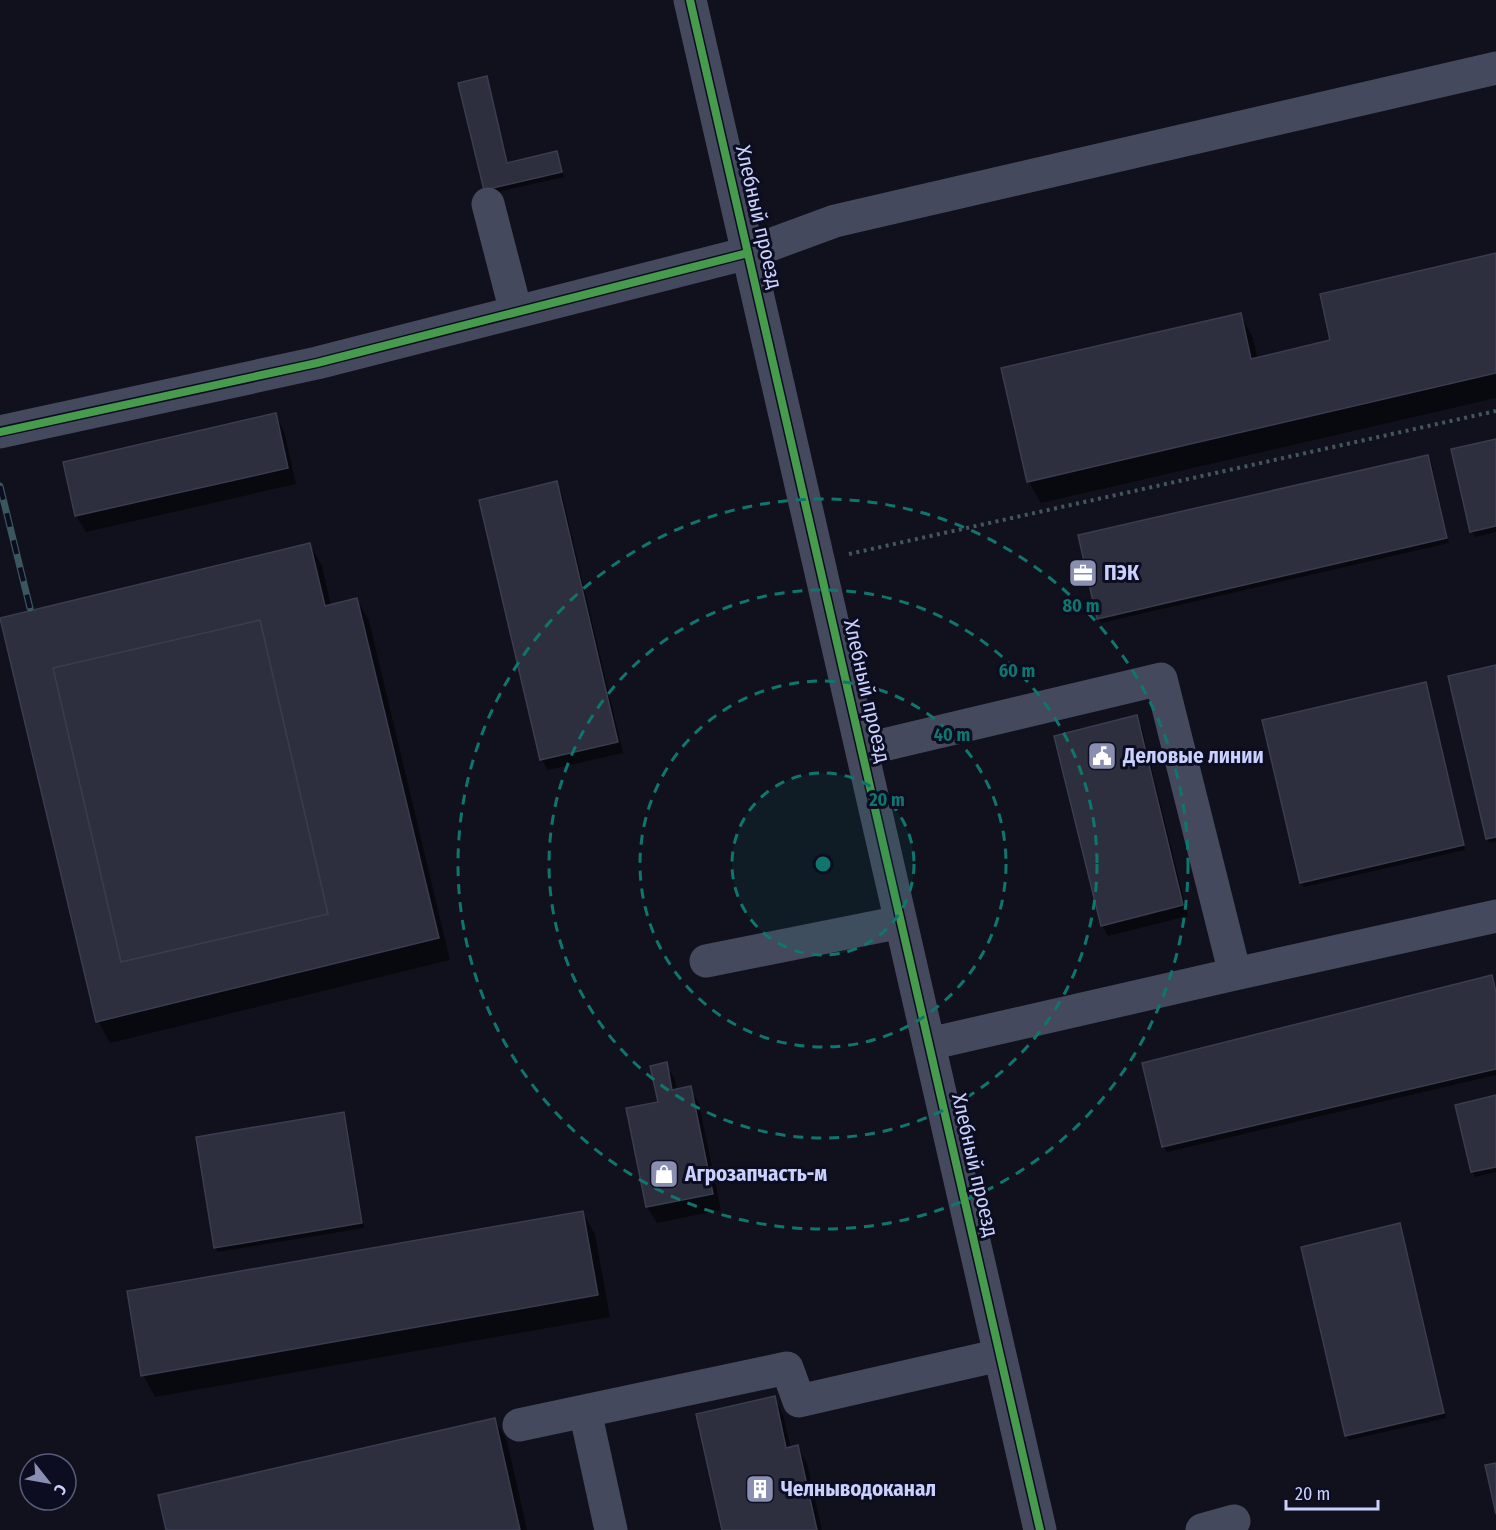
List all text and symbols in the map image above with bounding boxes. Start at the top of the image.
street label: Хлебный проезд [730,143,788,291]
office icon: ПЭК [1067,557,1099,589]
place label: ПЭК [1104,560,1140,586]
text: 80 m [1063,595,1099,617]
street label: Хлебный проезд [838,617,896,765]
text: 60 m [999,660,1035,682]
text: 40 m [934,724,970,746]
public building icon: Деловые линии [1086,740,1118,772]
place label: Деловые линии [1122,743,1264,769]
text: 20 m [868,789,905,811]
centre of rings [813,854,833,874]
street label: Хлебный проезд [946,1091,1004,1239]
shop icon: Агрозапчасть-м [648,1158,680,1190]
place label: Агрозапчасть-м [684,1161,827,1187]
north arrow [18,1452,78,1512]
building icon: Челныводоканал [744,1473,776,1505]
scale bar [1286,1473,1378,1511]
place label: Челныводоканал [781,1476,936,1502]
text: С [50,1481,71,1498]
text: 20 m [1295,1483,1330,1505]

